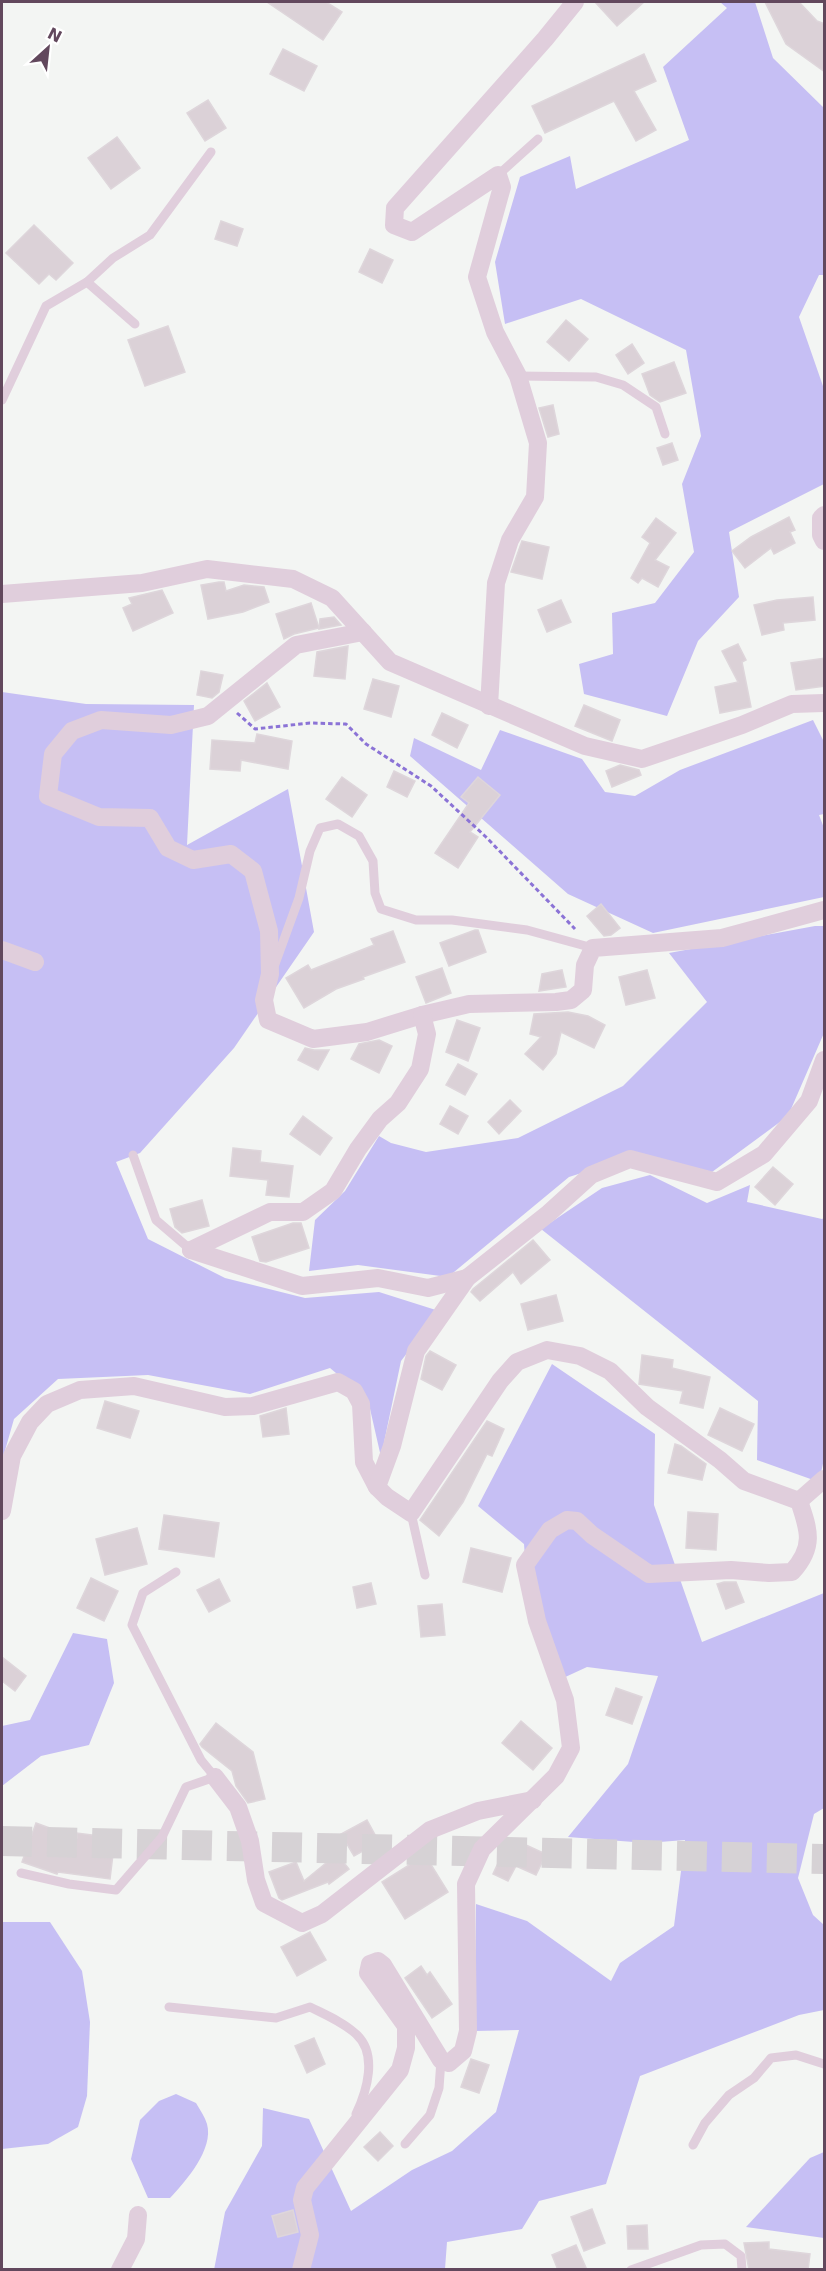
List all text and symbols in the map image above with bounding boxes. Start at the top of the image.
north arrow [18,18,78,78]
text: N [44,24,65,47]

